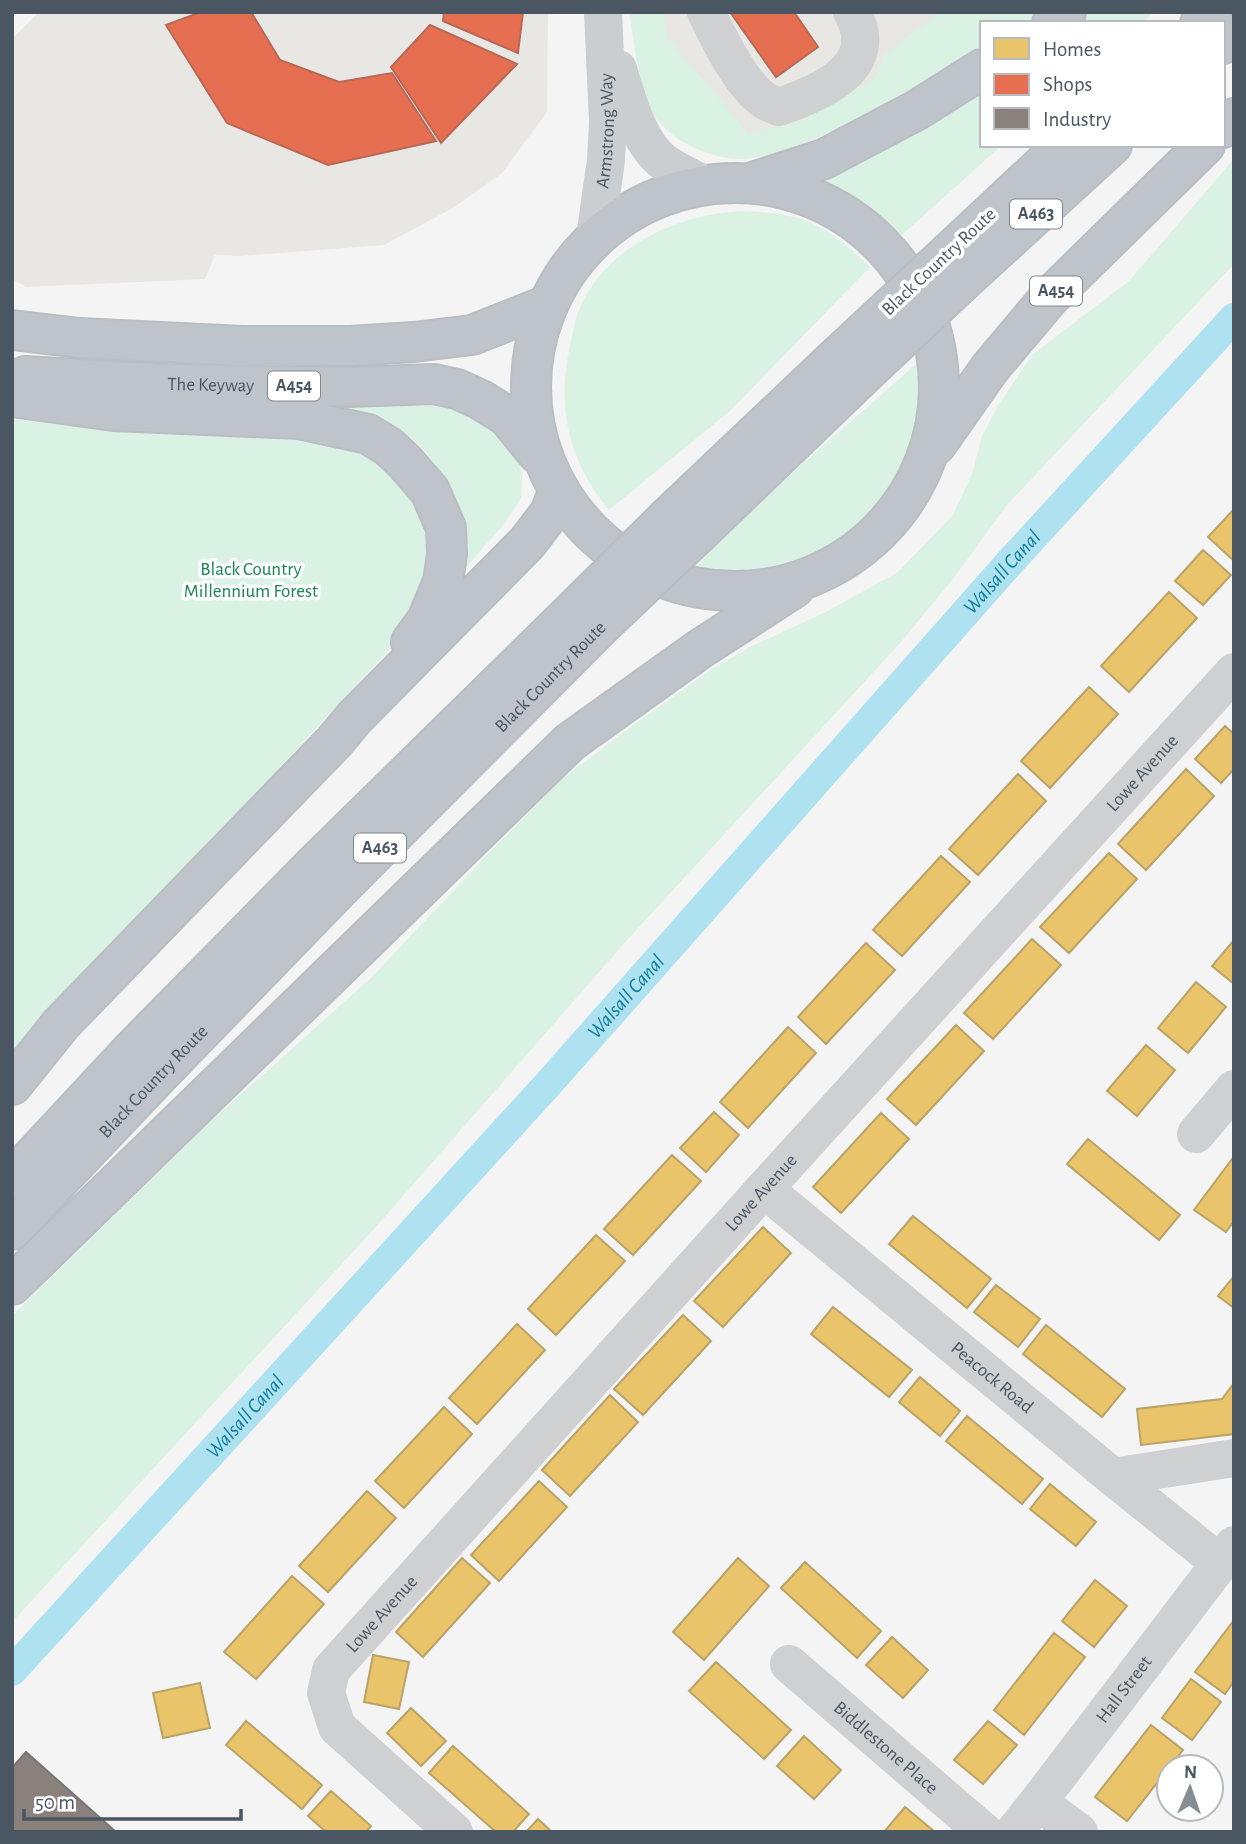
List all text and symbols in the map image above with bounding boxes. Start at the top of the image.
legend [980,21,1225,147]
text: Homes [1043,39,1101,60]
street label: Armstrong Way [593,73,618,189]
text: Shops [1043,74,1092,95]
text: Industry [1043,109,1111,130]
road number: A463 [1010,200,1062,229]
street label: Black Country Route [878,205,1000,319]
road number: A454 [1030,276,1082,306]
road number: A454 [268,372,320,400]
street label: The Keyway [167,375,254,395]
water label: Walsall Canal [959,526,1044,618]
park label: Black Country Millennium Forest [184,560,318,601]
street label: Black Country Route [491,618,609,736]
street label: Lowe Avenue [1103,731,1182,815]
road number: A463 [354,834,406,862]
water label: Walsall Canal [583,950,668,1042]
street label: Black Country Route [95,1021,211,1142]
street label: Lowe Avenue [722,1150,800,1235]
street label: Peacock Road [948,1338,1037,1417]
water label: Walsall Canal [202,1371,287,1462]
street label: Lowe Avenue [342,1572,421,1656]
street label: Hall Street [1092,1652,1155,1726]
street label: Biddlestone Place [830,1698,942,1798]
north arrow [1155,1753,1225,1823]
text: N [1184,1763,1197,1782]
scale bar [24,1778,242,1822]
text: 50 m [35,1792,75,1813]

